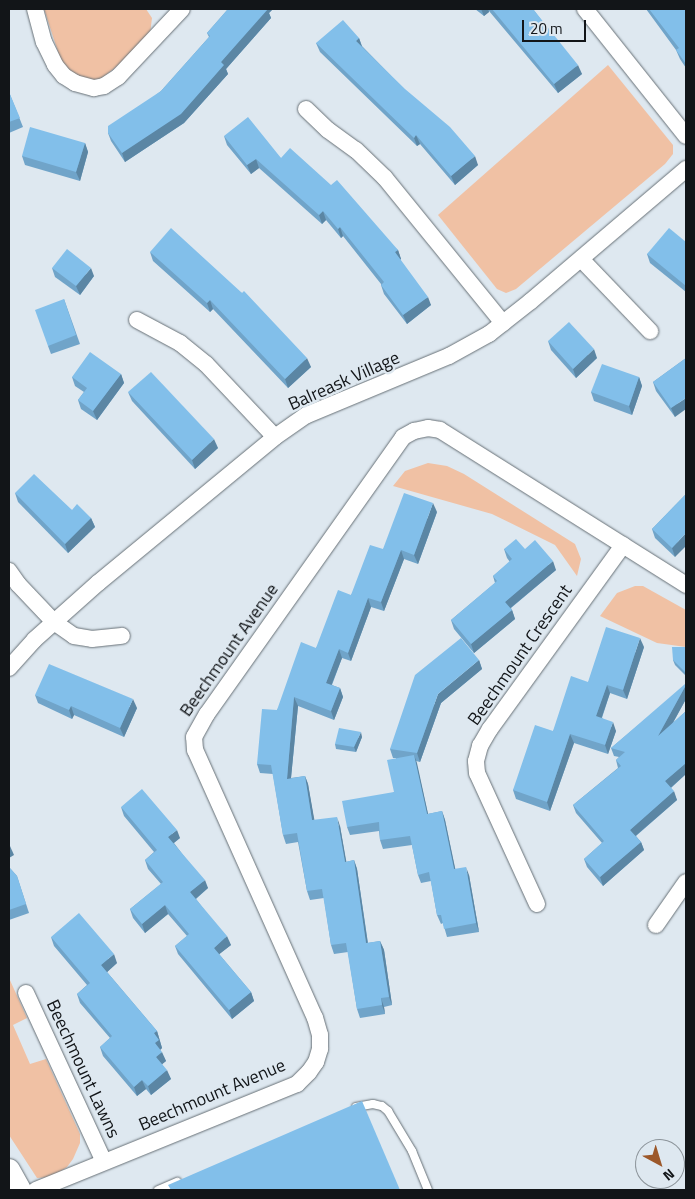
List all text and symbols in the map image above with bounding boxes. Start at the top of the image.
scale bar [525,10,589,42]
text: 20 m [530,17,563,40]
street label: Balreask Village [285,347,403,415]
street label: Beechmount Avenue [175,579,283,721]
street label: Beechmount Crescent [463,581,577,729]
street label: Beechmount Lawns [41,996,125,1142]
street label: Beechmount Avenue [135,1054,289,1136]
north arrow [635,1139,685,1189]
text: N [659,1164,680,1186]

